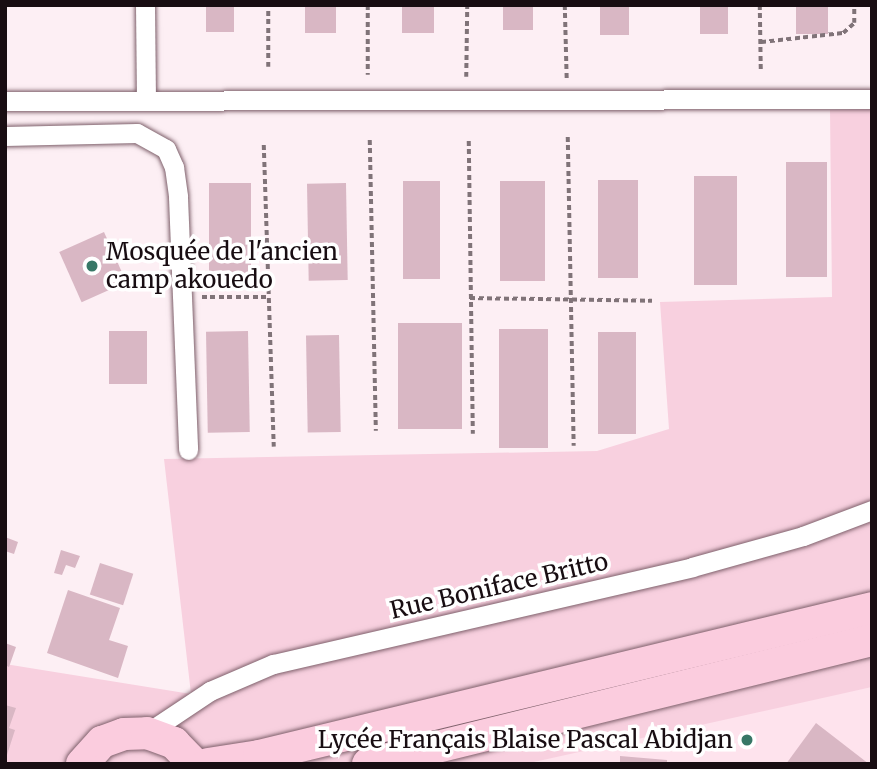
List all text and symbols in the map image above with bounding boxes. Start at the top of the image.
place label: Mosquée de l'ancien camp akouedo [106,238,338,294]
marker: Mosquée de l'ancien camp akouedo [84,258,100,274]
street label: Rue Boniface Britto [387,547,611,625]
place label: Lycée Français Blaise Pascal Abidjan [318,726,733,754]
marker: Lycée Français Blaise Pascal Abidjan [739,732,755,748]

